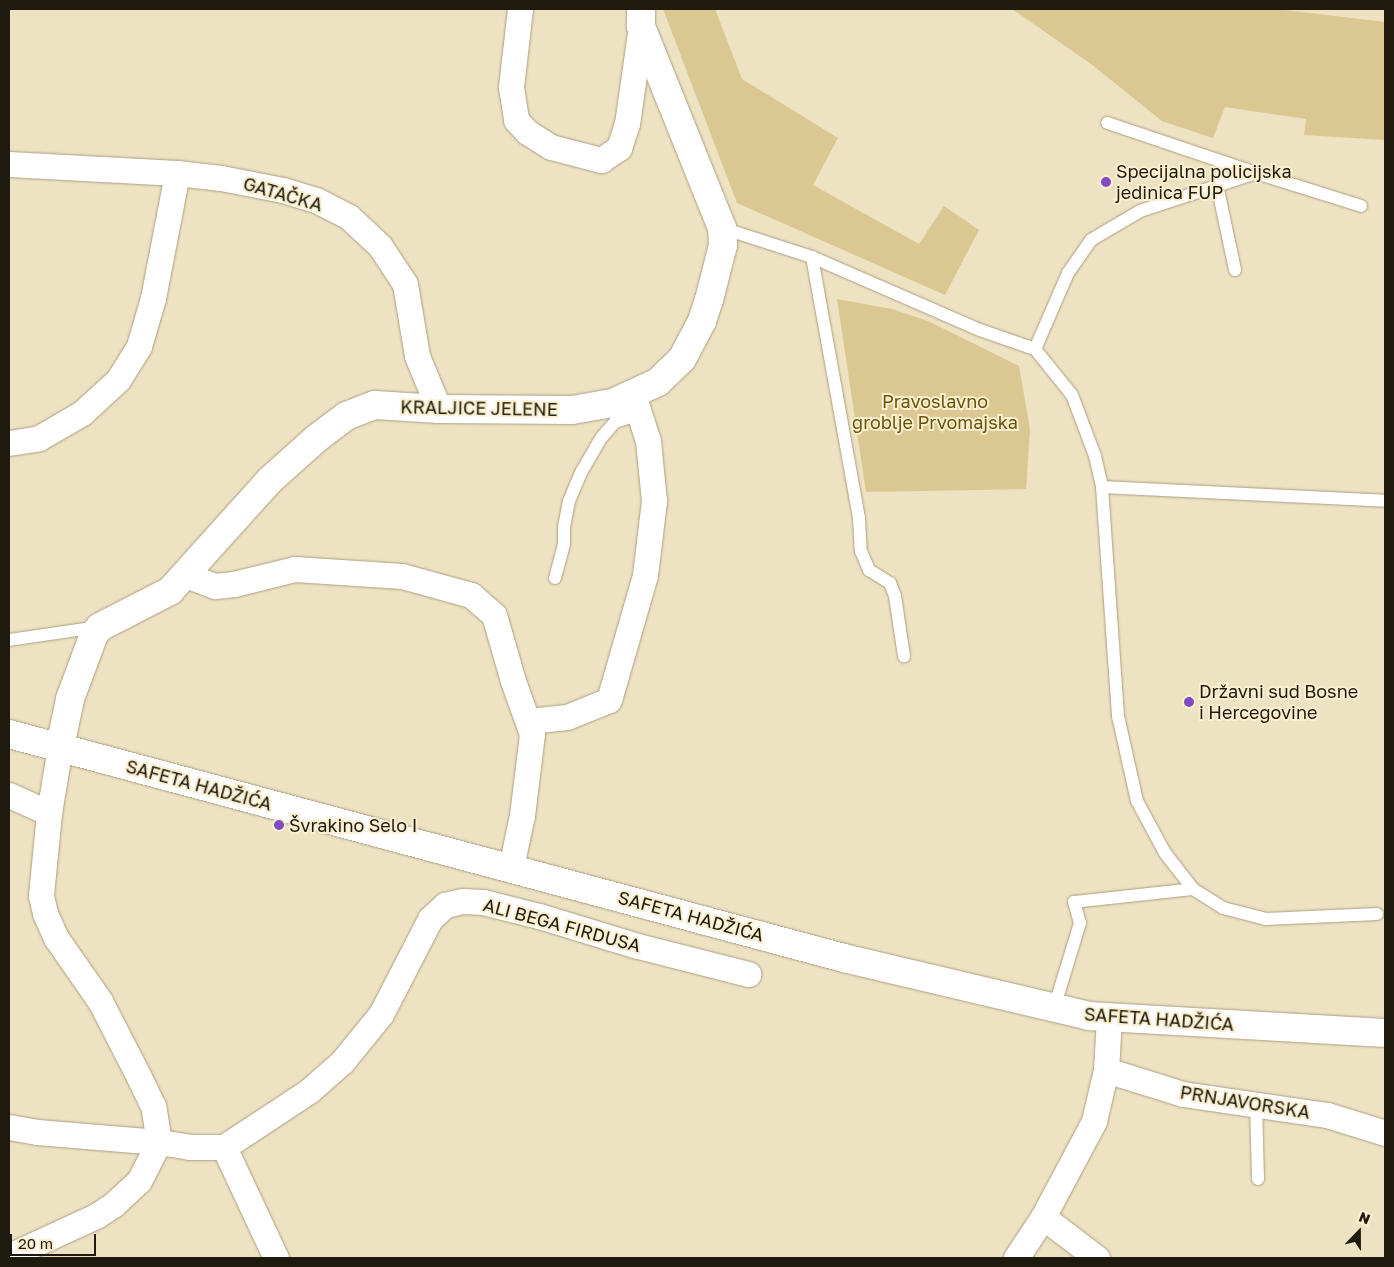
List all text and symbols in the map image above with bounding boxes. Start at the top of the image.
place label: Specijalna policijska jedinica FUP [1116,161,1292,203]
street label: GATAČKA [241,172,325,216]
marker: Specijalna policijska jedinica FUP [1100,176,1112,188]
park label: Pravoslavno groblje Prvomajska [852,391,1018,434]
street label: KRALJICE JELENE [400,396,558,420]
place label: Državni sud Bosne i Hercegovine [1199,681,1358,724]
marker: Državni sud Bosne i Hercegovine [1183,696,1195,708]
street label: SAFETA HADŽIĆA [124,755,274,815]
place label: Švrakino Selo I [289,814,417,836]
marker: Švrakino Selo I [273,819,285,831]
street label: SAFETA HADŽIĆA [616,886,766,946]
street label: ALI BEGA FIRDUSA [481,894,643,956]
street label: SAFETA HADŽIĆA [1083,1003,1235,1035]
street label: PRNJAVORSKA [1179,1081,1311,1123]
north arrow [1334,1207,1384,1257]
text: N [1357,1208,1373,1227]
scale bar [12,1224,99,1256]
text: 20 m [18,1234,53,1252]

